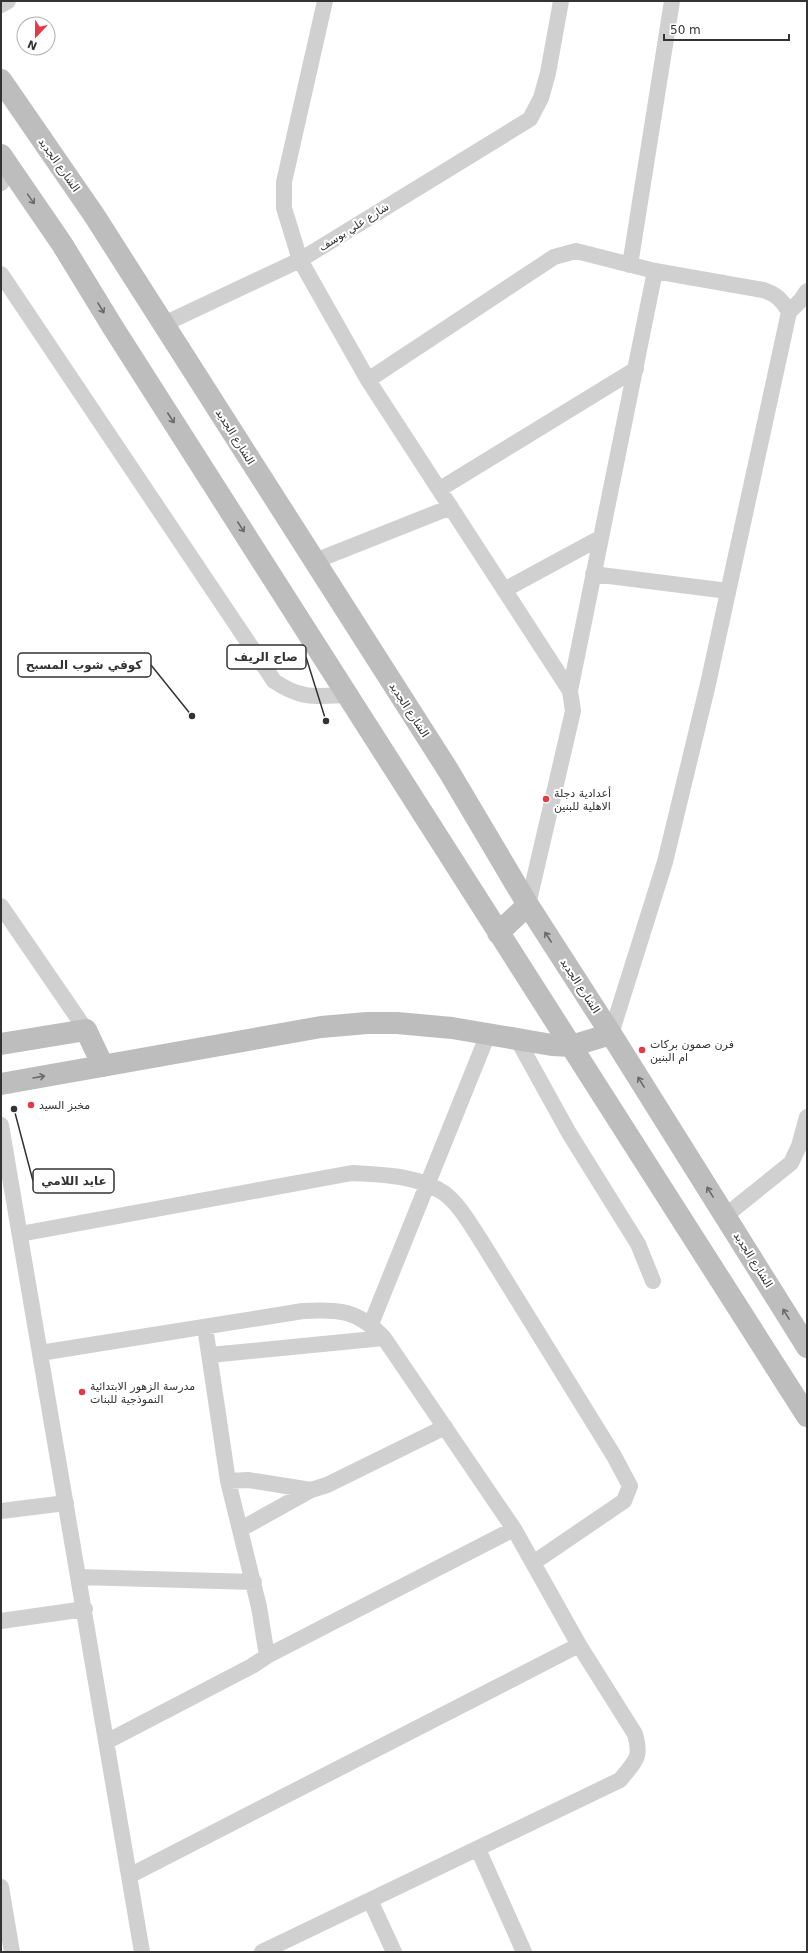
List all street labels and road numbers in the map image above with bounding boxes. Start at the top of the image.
street label: الشارع الجديد [36,135,82,195]
street label: شارع علي يوسف [317,200,391,254]
street label: الشارع الجديد [213,407,257,467]
street label: الشارع الجديد [386,680,432,740]
street label: الشارع الجديد [557,956,603,1016]
street label: الشارع الجديد [731,1230,775,1290]

